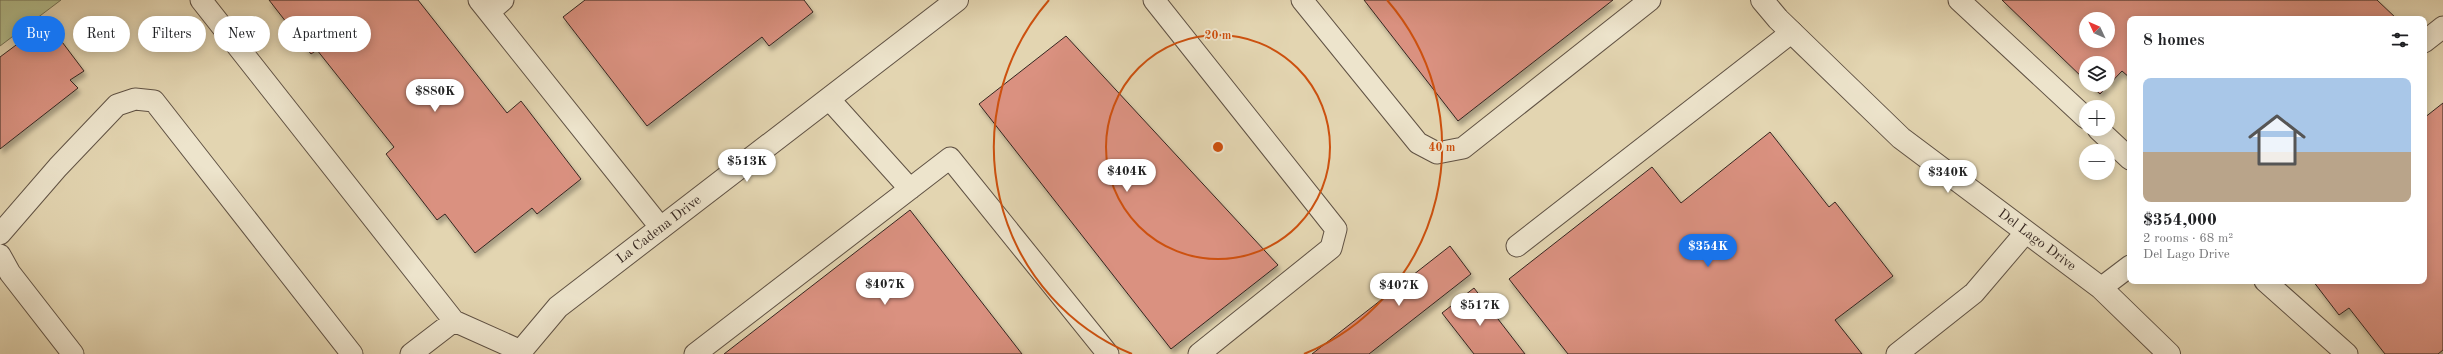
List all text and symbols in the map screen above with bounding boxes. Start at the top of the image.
north arrow [2079,12,2115,48]
map controls [2079,12,2115,180]
chip: Buy [12,16,65,52]
chip: Rent [73,16,130,52]
chip: Filters [138,16,206,52]
chip: New [214,16,270,52]
chip: Apartment [278,16,371,52]
icon: filters [2389,29,2411,51]
text: 20 m [1205,30,1232,42]
text: 8 homes [2143,32,2205,49]
button: layers [2079,56,2115,92]
pin: $880K [407,79,463,113]
text: $880K [415,85,455,98]
button: + [2079,100,2115,136]
icon: home [2241,104,2313,176]
centre of rings [1211,140,1225,154]
text: 40 m [1429,142,1456,154]
button: − [2079,144,2115,180]
pin: $513K [719,149,775,183]
text: $513K [727,155,767,168]
pin: $404K [1099,159,1155,193]
pin: $340K [1920,160,1976,194]
text: $404K [1107,165,1147,178]
text: $340K [1928,166,1968,179]
street label: La Cadena Drive [614,193,704,266]
street label: Del Lago Drive [1995,206,2079,274]
text: $354,000 [2143,212,2217,229]
text: 2 rooms · 68 m² [2143,232,2233,245]
pin: $354K [1680,234,1736,268]
text: $354K [1688,240,1728,253]
text: Del Lago Drive [2143,248,2230,261]
pin: $407K [857,272,913,306]
pin: $407K [1371,273,1427,307]
text: $407K [865,278,905,291]
text: $407K [1379,279,1419,292]
pin: $517K [1452,293,1508,327]
text: $517K [1460,299,1500,312]

